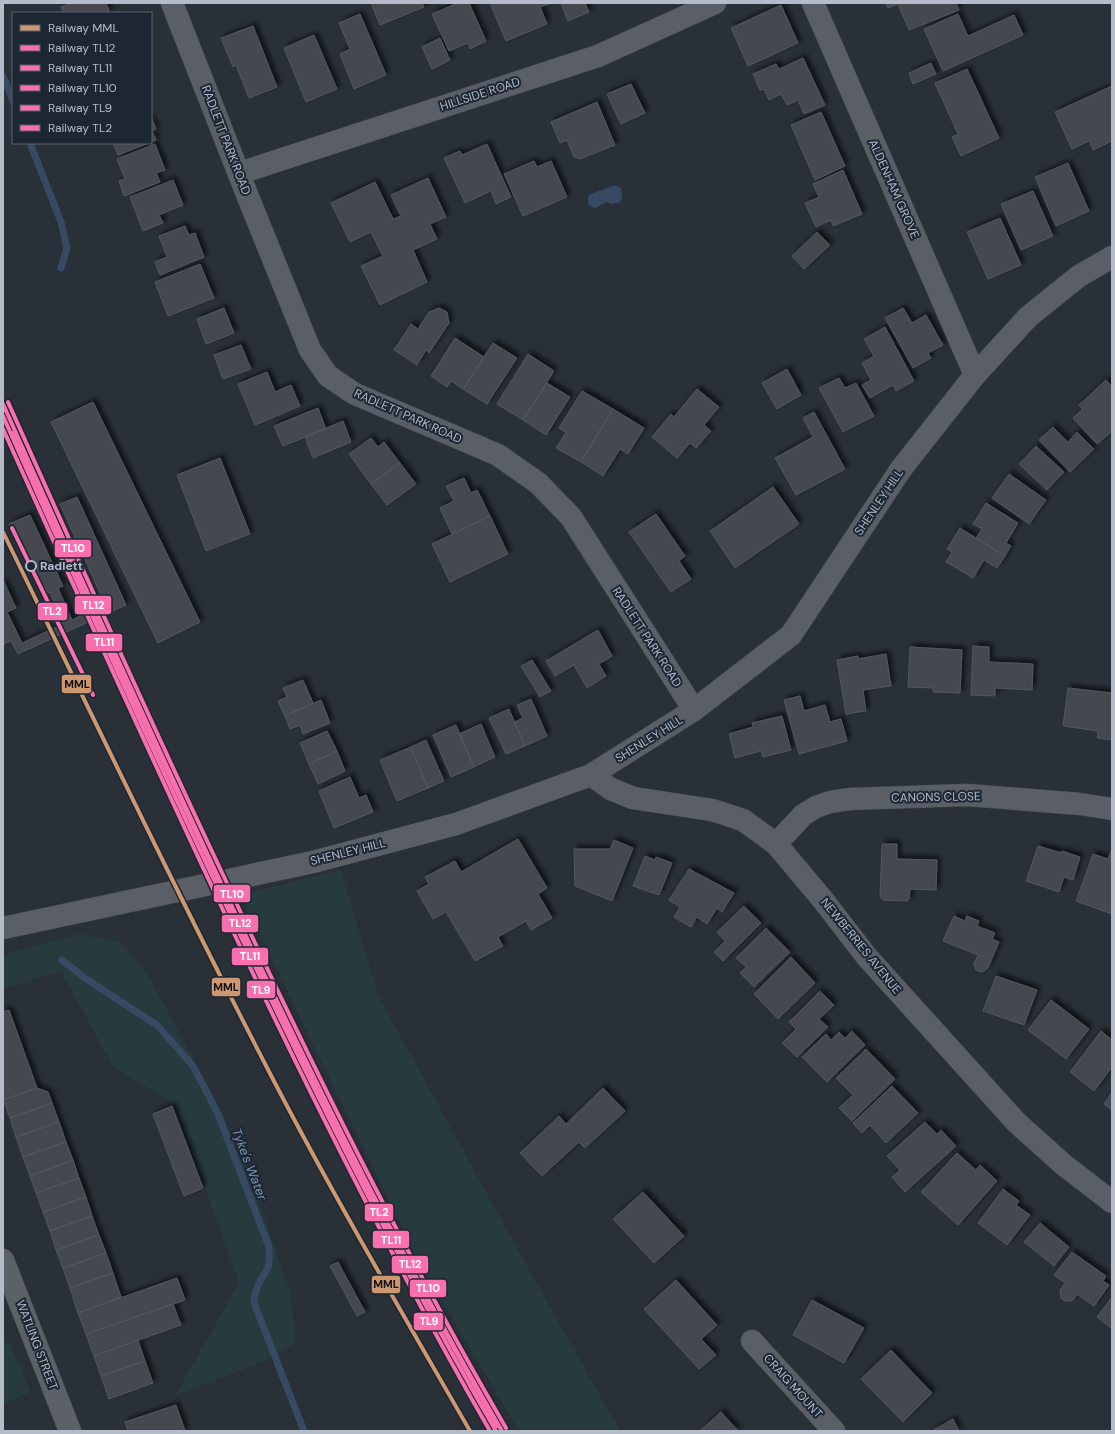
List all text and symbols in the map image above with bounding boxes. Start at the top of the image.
legend [12,12,152,144]
text: Railway MML [48,20,119,36]
text: Railway TL12 [48,40,116,56]
text: Railway TL11 [48,60,112,76]
street label: HILLSIDE ROAD [438,74,522,114]
text: Railway TL10 [48,80,117,96]
street label: RADLETT PARK ROAD [198,83,254,197]
text: Railway TL9 [48,100,112,116]
text: Railway TL2 [48,120,112,136]
street label: ALDENHAM GROVE [865,137,923,241]
street label: RADLETT PARK ROAD [352,385,464,447]
street label: SHENLEY HILL [851,466,907,538]
line badge: TL10 [54,539,92,558]
text: TL10 [61,541,85,555]
place label: Radlett [40,558,83,574]
marker: Radlett [25,560,37,572]
street label: RADLETT PARK ROAD [609,584,685,690]
line badge: TL12 [74,595,112,615]
text: TL12 [82,598,104,612]
line badge: TL2 [37,602,68,621]
text: TL2 [42,604,62,618]
line badge: TL11 [85,633,123,652]
text: TL11 [94,635,114,649]
line badge: MML [61,674,92,694]
text: MML [64,677,90,691]
street label: SHENLEY HILL [612,712,686,766]
street label: CANONS CLOSE [891,788,981,806]
street label: SHENLEY HILL [309,835,387,869]
line badge: TL10 [213,884,251,903]
text: TL10 [220,887,244,901]
street label: NEWBERRIES AVENUE [817,895,905,998]
line badge: TL12 [221,914,259,933]
text: TL12 [229,916,251,930]
line badge: TL11 [231,947,269,966]
text: TL11 [240,949,260,963]
line badge: MML [211,977,241,997]
text: MML [213,980,239,994]
line badge: TL9 [246,980,276,999]
text: TL9 [251,983,271,997]
water label: Tyke's Water [228,1126,271,1204]
line badge: TL2 [364,1203,394,1222]
text: TL2 [369,1205,389,1219]
line badge: TL11 [372,1230,410,1249]
text: TL11 [381,1233,401,1247]
line badge: TL12 [391,1255,429,1274]
text: TL12 [399,1257,421,1271]
line badge: MML [371,1275,401,1294]
text: MML [373,1277,399,1291]
line badge: TL10 [409,1279,447,1298]
text: TL10 [416,1281,440,1295]
street label: WATLING STREET [12,1298,62,1393]
line badge: TL9 [413,1312,444,1331]
text: TL9 [419,1314,439,1328]
street label: CRAIG MOUNT [760,1351,826,1422]

